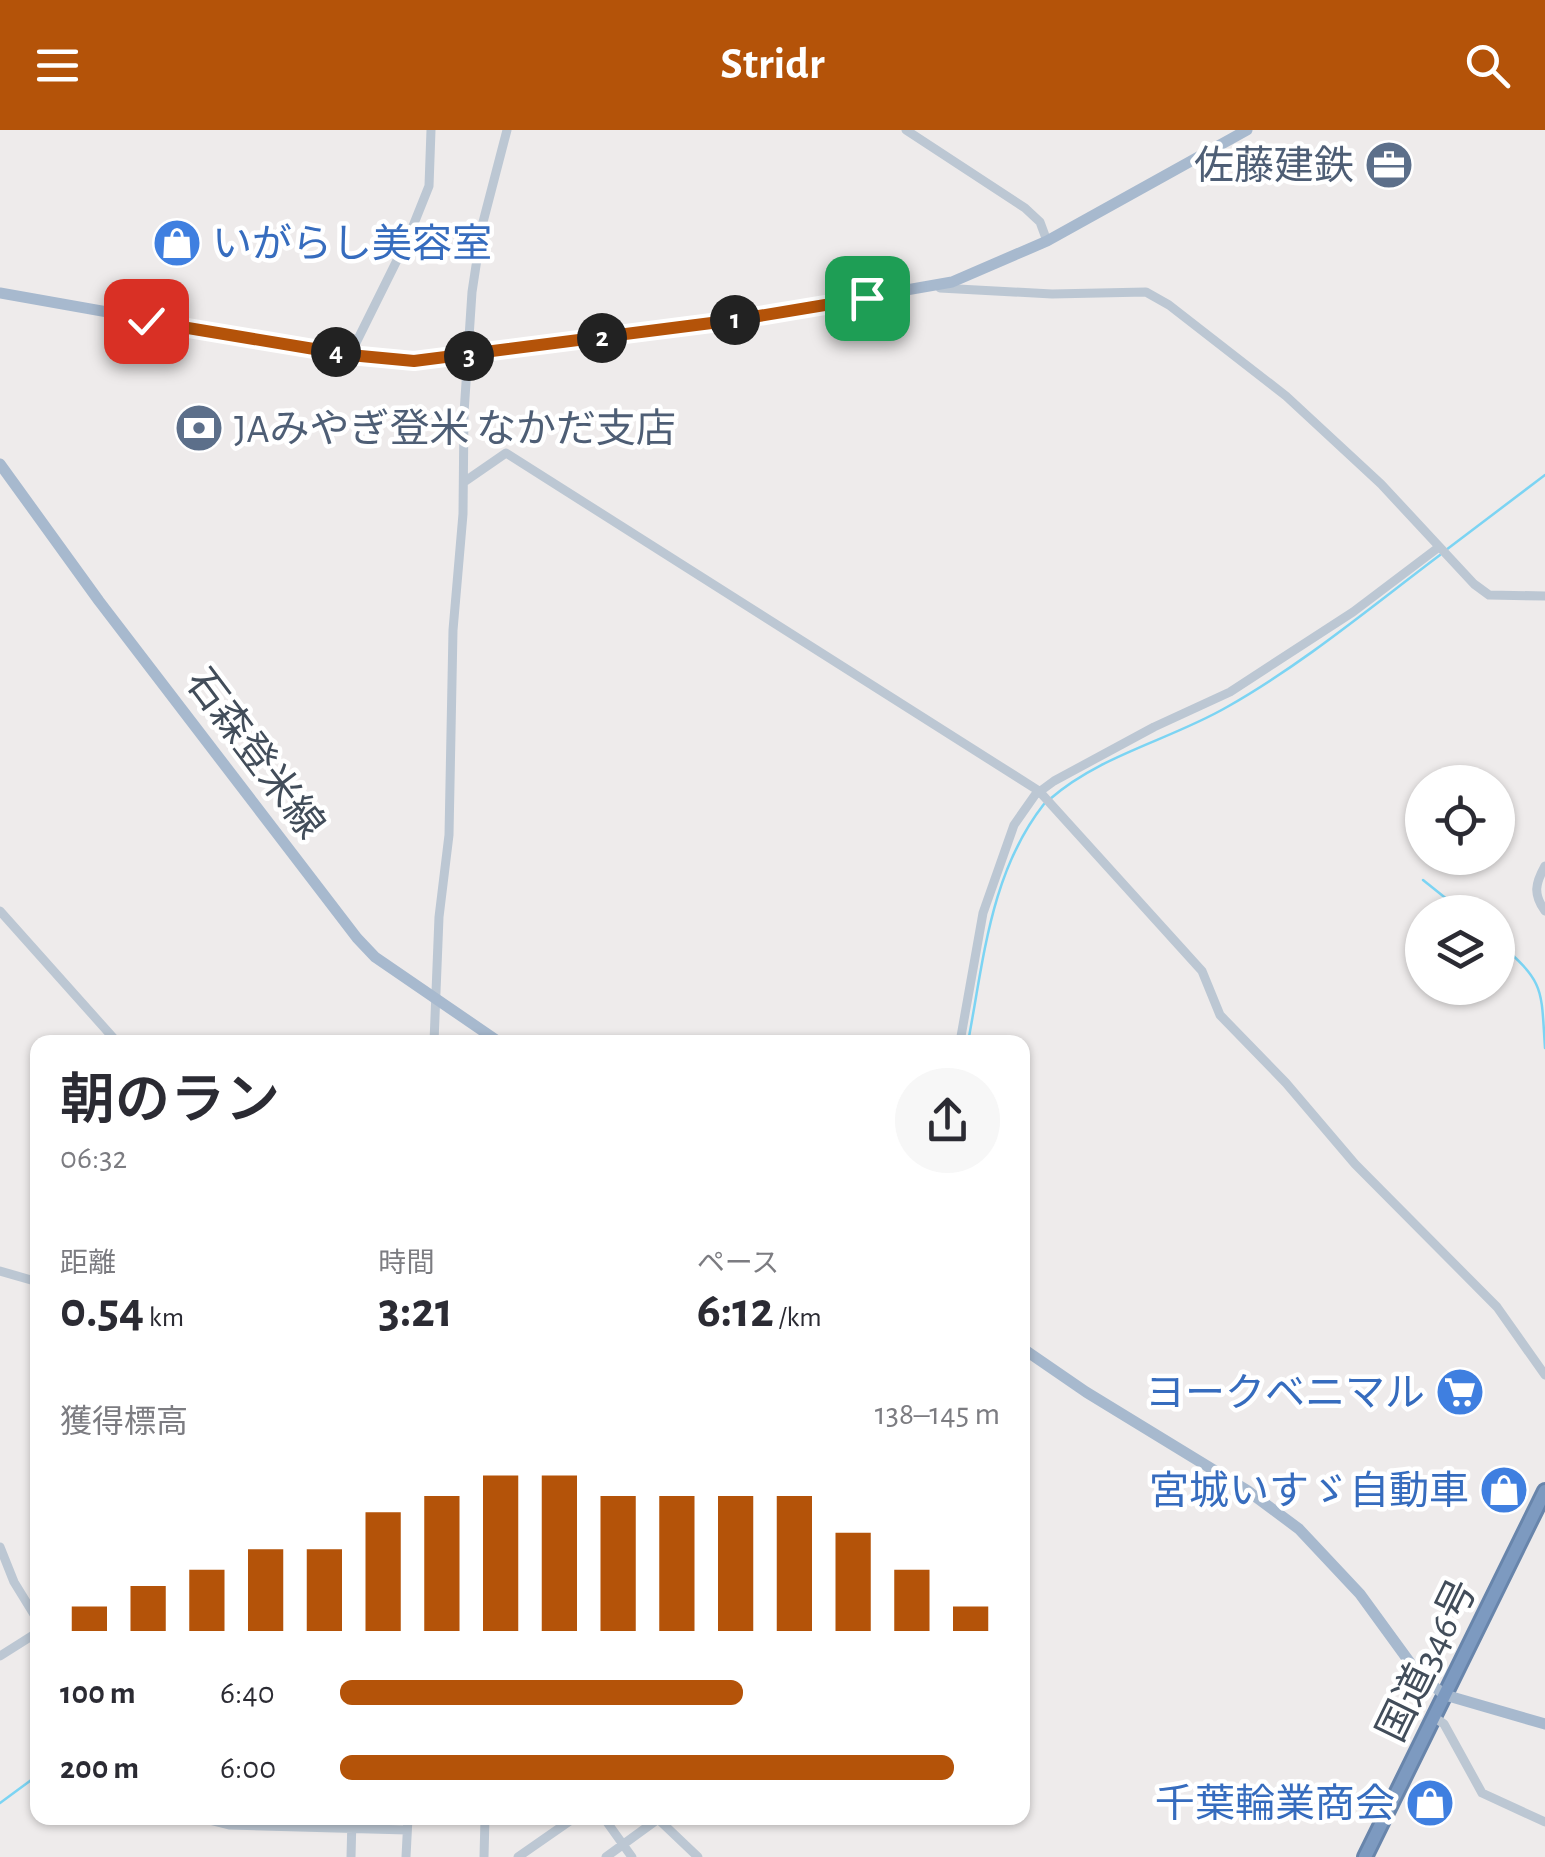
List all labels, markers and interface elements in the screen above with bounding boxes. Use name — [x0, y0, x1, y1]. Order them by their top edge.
icon: menu — [30, 38, 85, 93]
icon: search — [1460, 38, 1515, 93]
text: Stridr — [720, 42, 825, 87]
office icon: 佐藤建鉄 — [1363, 139, 1415, 191]
place label: 佐藤建鉄 — [1194, 145, 1354, 187]
shop icon: いがらし美容室 — [151, 217, 203, 269]
place label: いがらし美容室 — [212, 223, 492, 265]
pin — [825, 256, 910, 341]
icon: arrive — [840, 271, 895, 326]
pin — [104, 279, 189, 364]
icon: check — [119, 294, 174, 349]
pin: 1 — [710, 295, 760, 345]
text: 1 — [730, 306, 740, 334]
pin: 2 — [577, 313, 627, 363]
text: 2 — [595, 324, 609, 352]
pin: 4 — [311, 327, 361, 377]
pin: 3 — [444, 331, 494, 381]
text: 4 — [329, 338, 343, 366]
text: 3 — [463, 342, 475, 370]
bank icon: JAみやぎ登米 なかだ支店 — [173, 402, 225, 454]
place label: JAみやぎ登米 なかだ支店 — [234, 408, 676, 450]
street label: 石森登米線 — [178, 661, 332, 846]
map controls — [1405, 765, 1515, 1005]
button: locate — [1405, 765, 1515, 875]
button: layers — [1405, 895, 1515, 1005]
button: share — [895, 1068, 1000, 1173]
text: 朝のラン — [60, 1074, 280, 1129]
text: 06:32 — [60, 1142, 127, 1174]
text: 距離 — [60, 1250, 116, 1278]
text: 時間 — [378, 1250, 434, 1278]
text: ペース — [697, 1250, 779, 1278]
text: 0.54 — [60, 1286, 144, 1336]
text: 3:21 — [378, 1286, 453, 1336]
text: 6:12 — [697, 1286, 774, 1336]
text: km — [144, 1304, 184, 1332]
text: /km — [774, 1304, 822, 1332]
supermarket icon: ヨークベニマル — [1434, 1366, 1486, 1418]
place label: ヨークベニマル — [1145, 1373, 1425, 1414]
text: 138–145 m — [875, 1398, 1000, 1430]
text: 獲得標高 — [60, 1406, 188, 1438]
shop icon: 宮城いすゞ自動車 — [1478, 1464, 1530, 1516]
place label: 宮城いすゞ自動車 — [1149, 1470, 1469, 1512]
street label: 国道346号 — [1370, 1573, 1484, 1748]
text: 100 m — [60, 1677, 136, 1709]
text: 6:40 — [220, 1677, 275, 1709]
text: 200 m — [60, 1752, 139, 1784]
text: 6:00 — [220, 1752, 276, 1784]
shop icon: 千葉輪業商会 — [1404, 1777, 1456, 1829]
place label: 千葉輪業商会 — [1155, 1783, 1395, 1825]

